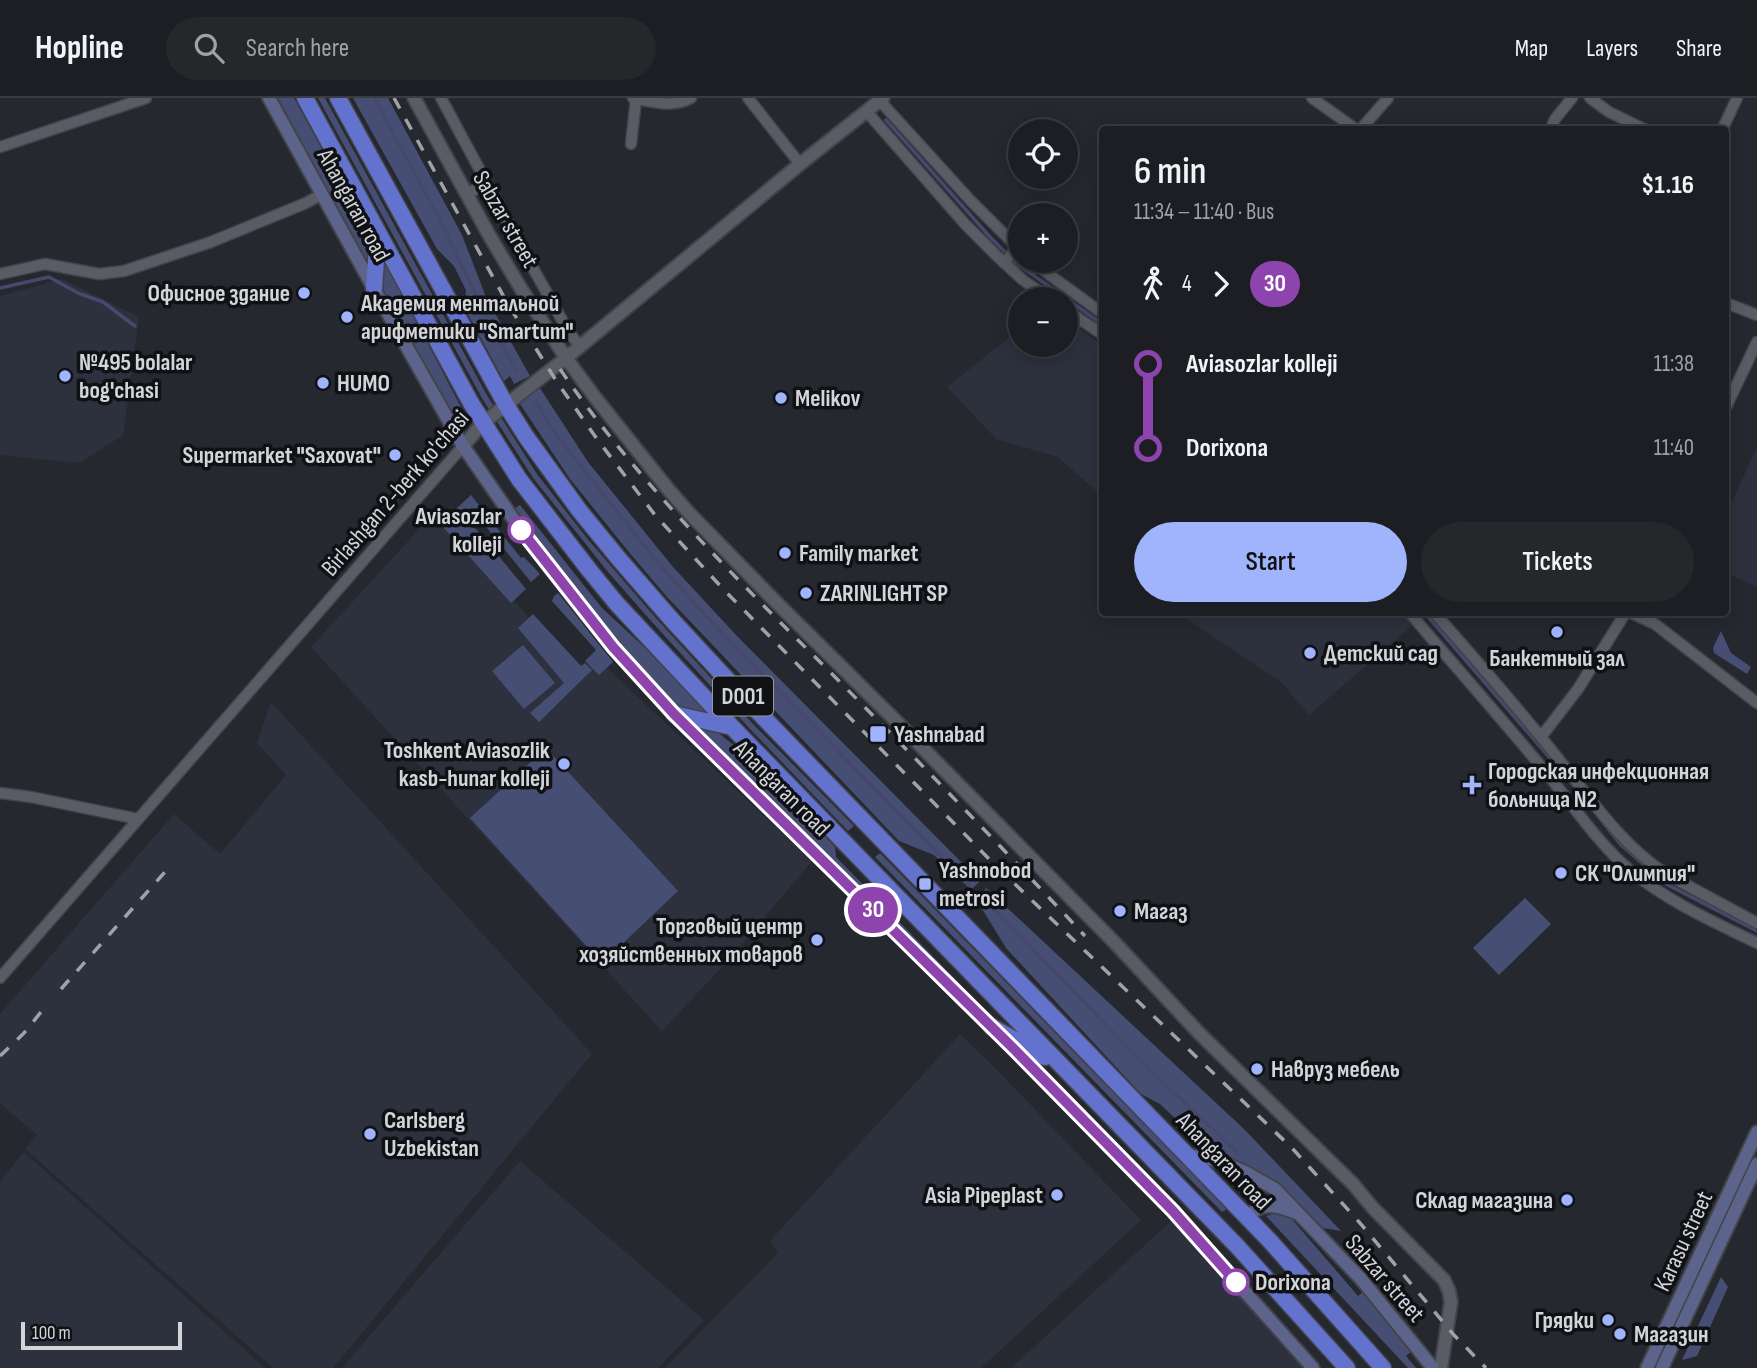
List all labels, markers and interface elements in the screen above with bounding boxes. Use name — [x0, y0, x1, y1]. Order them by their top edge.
search box — [166, 17, 656, 80]
text: Hopline — [35, 28, 124, 68]
icon: search — [190, 29, 228, 67]
text: Search here — [246, 33, 349, 64]
text: Map — [1515, 34, 1548, 63]
text: Layers — [1586, 34, 1638, 63]
text: Share — [1676, 34, 1722, 63]
map controls — [1008, 119, 1078, 357]
button: locate — [1008, 119, 1078, 189]
street label: Ahangaran road — [310, 143, 396, 267]
text: 6 min — [1134, 149, 1206, 194]
street label: Sabzar street — [466, 166, 545, 273]
text: $1.16 — [1641, 170, 1694, 201]
text: 11:34 – 11:40 · Bus — [1134, 198, 1274, 226]
button: + — [1008, 203, 1078, 273]
icon: walk — [1134, 265, 1172, 303]
icon: forward — [1202, 265, 1240, 303]
text: 30 — [1264, 269, 1286, 298]
text: 4 — [1182, 270, 1192, 298]
place label: Офисное здание — [147, 279, 290, 308]
marker: Офисное здание — [296, 285, 312, 301]
button: − — [1008, 287, 1078, 357]
place label: Академия ментальной арифметики "Smartum" — [360, 289, 574, 346]
marker: Академия ментальной арифметики "Smartum" — [339, 309, 355, 325]
place label: №495 bolalar bog'chasi — [79, 348, 193, 405]
text: Aviasozlar kolleji — [1186, 349, 1338, 380]
text: 11:38 — [1654, 350, 1694, 378]
marker: №495 bolalar bog'chasi — [57, 368, 73, 384]
place label: HUMO — [337, 369, 390, 398]
marker: HUMO — [315, 375, 331, 391]
place label: Melikov — [795, 384, 860, 413]
marker: Melikov — [773, 390, 789, 406]
street label: Birlashgan 2-berk ko'chasi — [316, 405, 475, 582]
text: Dorixona — [1186, 433, 1268, 464]
text: 11:40 — [1654, 434, 1694, 462]
place label: Supermarket "Saxovat" — [182, 441, 381, 470]
marker: Supermarket "Saxovat" — [387, 447, 403, 463]
place label: Aviasozlar kolleji — [415, 502, 503, 559]
marker: Aviasozlar kolleji — [508, 517, 534, 543]
button: Start — [1134, 522, 1407, 602]
button: Tickets — [1421, 522, 1694, 602]
place label: Family market — [799, 539, 918, 568]
marker: Family market — [777, 545, 793, 561]
place label: ZARINLIGHT SP — [820, 579, 948, 608]
marker: ZARINLIGHT SP — [798, 585, 814, 601]
marker: Банкетный зал — [1549, 624, 1565, 640]
place label: Детский сад — [1324, 639, 1438, 668]
place label: Банкетный зал — [1489, 644, 1625, 673]
marker: Детский сад — [1302, 645, 1318, 661]
road number: D001 — [713, 676, 773, 716]
place label: Yashnabad — [894, 720, 985, 749]
marker: Yashnabad — [868, 724, 888, 744]
street label: Ahangaran road — [727, 733, 836, 843]
place label: Toshkent Aviasozlik kasb-hunar kolleji — [384, 736, 550, 793]
marker: Toshkent Aviasozlik kasb-hunar kolleji — [556, 756, 572, 772]
place label: Городская инфекционная больница N2 — [1488, 757, 1709, 814]
marker: Городская инфекционная больница N2 — [1462, 775, 1482, 795]
place label: Yashnobod metrosi — [939, 856, 1031, 913]
place label: СК "Олимпия" — [1575, 859, 1695, 888]
marker: СК "Олимпия" — [1553, 865, 1569, 881]
marker: Yashnobod metrosi — [917, 876, 933, 892]
line badge: 30 — [842, 887, 904, 933]
text: 30 — [862, 895, 884, 924]
place label: Магаз — [1134, 897, 1188, 926]
marker: Магаз — [1112, 903, 1128, 919]
place label: Торговый центр хозяйственных товаров — [579, 912, 803, 969]
marker: Торговый центр хозяйственных товаров — [809, 932, 825, 948]
place label: Навруз мебель — [1271, 1055, 1400, 1084]
marker: Навруз мебель — [1249, 1061, 1265, 1077]
place label: Carlsberg Uzbekistan — [384, 1106, 479, 1163]
street label: Ahangaran road — [1169, 1106, 1277, 1216]
marker: Carlsberg Uzbekistan — [362, 1126, 378, 1142]
place label: Asia Pipeplast — [924, 1181, 1043, 1210]
place label: Склад магазина — [1415, 1186, 1553, 1215]
marker: Asia Pipeplast — [1049, 1187, 1065, 1203]
street label: Karasu street — [1648, 1187, 1719, 1296]
marker: Склад магазина — [1559, 1192, 1575, 1208]
street label: Sabzar street — [1339, 1229, 1431, 1328]
place label: Dorixona — [1255, 1268, 1331, 1297]
marker: Dorixona — [1223, 1269, 1249, 1295]
place label: Грядки — [1535, 1306, 1594, 1335]
marker: Грядки — [1600, 1312, 1616, 1328]
scale bar — [21, 1319, 182, 1351]
place label: Магазин — [1634, 1320, 1709, 1349]
text: 100 m — [32, 1322, 71, 1345]
marker: Магазин — [1612, 1326, 1628, 1342]

